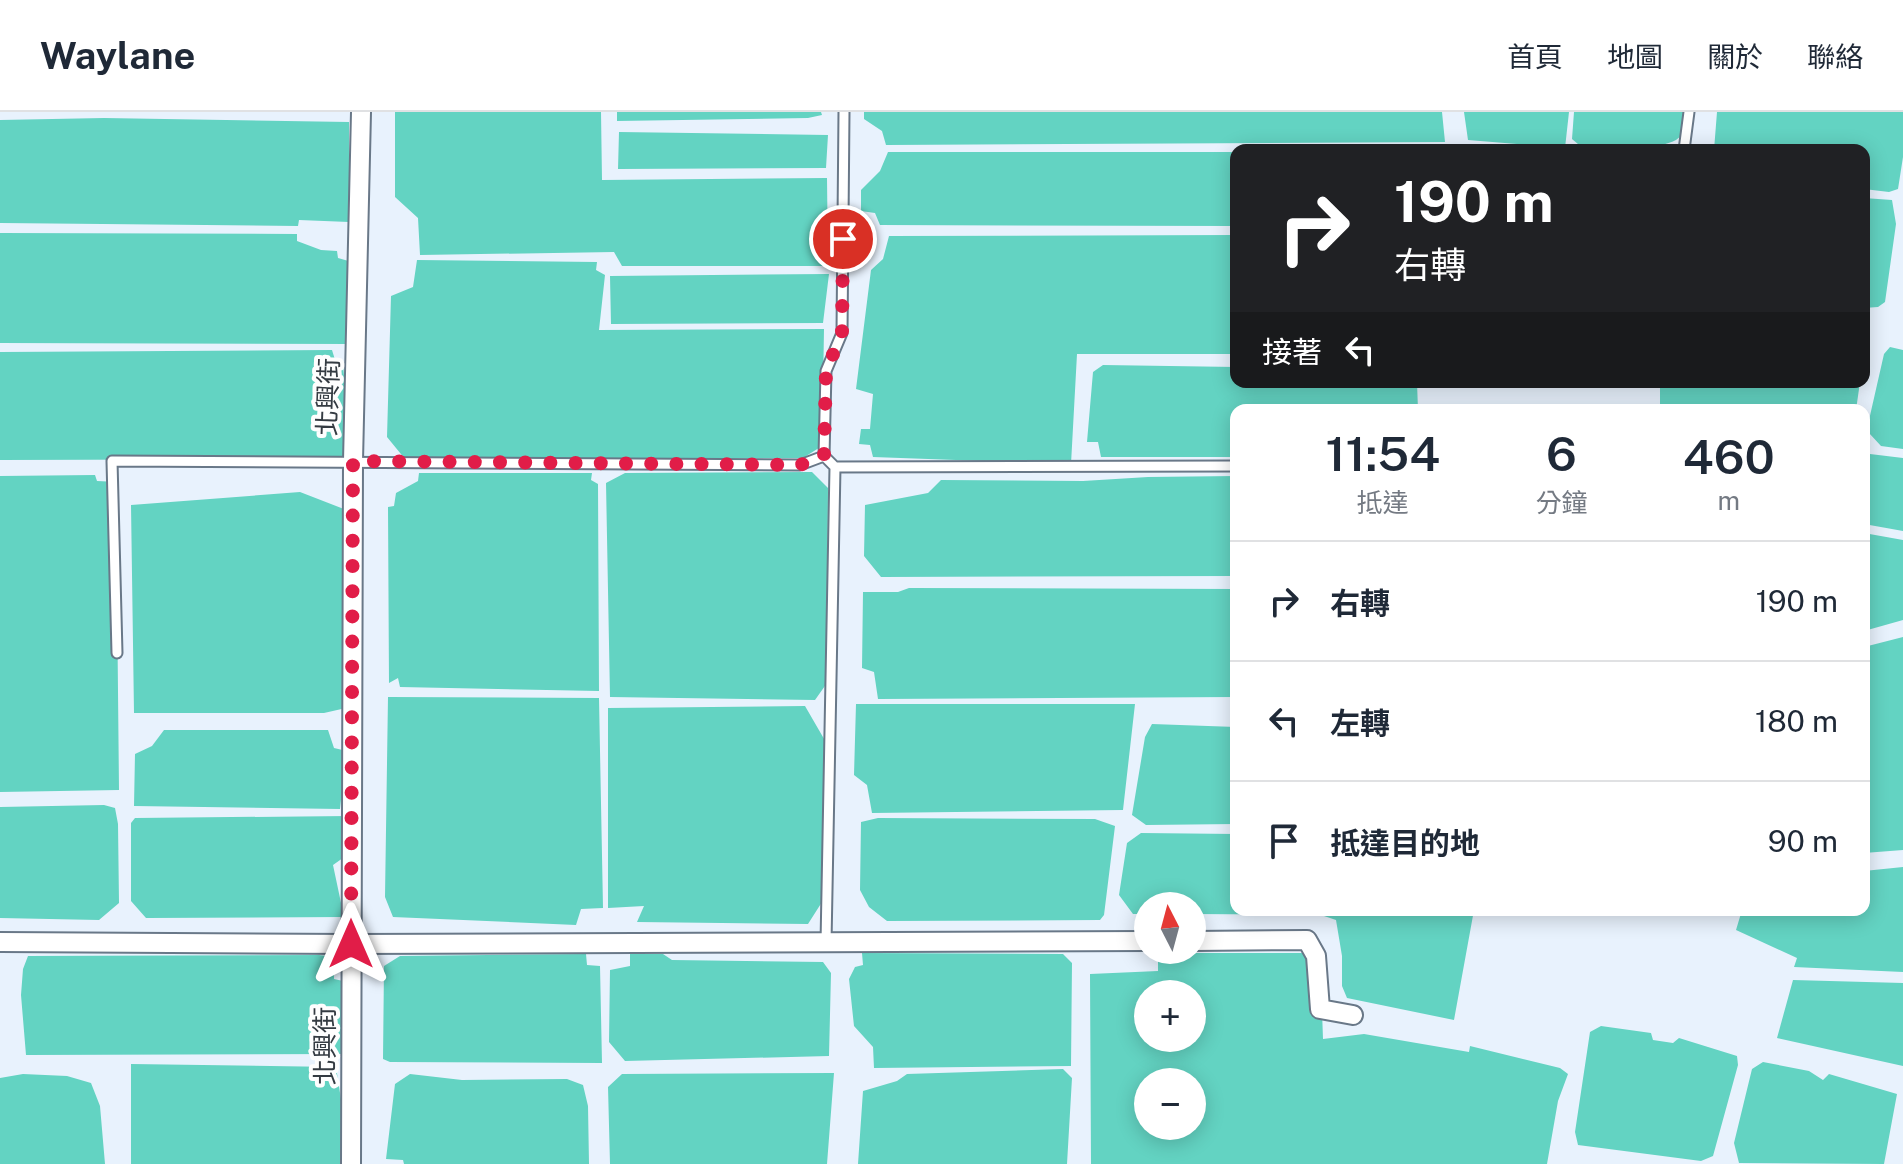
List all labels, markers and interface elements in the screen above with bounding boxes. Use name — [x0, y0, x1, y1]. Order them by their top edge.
text: Waylane — [40, 33, 195, 78]
text: 首頁 — [1507, 40, 1563, 73]
text: 地圖 — [1607, 40, 1663, 73]
text: 關於 — [1707, 40, 1763, 73]
text: 聯絡 — [1807, 40, 1863, 73]
text: 190 m — [1394, 169, 1554, 235]
icon: right — [1262, 176, 1366, 280]
pin — [809, 205, 877, 273]
icon: arrive — [821, 217, 865, 261]
text: 右轉 — [1394, 244, 1466, 286]
icon: left — [1338, 328, 1382, 372]
text: 接著 — [1262, 334, 1322, 370]
street label: 北興街 — [311, 357, 344, 437]
text: 11:54 — [1325, 425, 1440, 482]
text: 6 — [1546, 425, 1577, 482]
text: 460 — [1683, 428, 1775, 485]
text: m — [1717, 485, 1740, 516]
text: 抵達 — [1357, 487, 1409, 518]
text: 分鐘 — [1535, 487, 1587, 518]
icon: right — [1262, 579, 1306, 623]
text: 190 m — [1756, 583, 1838, 619]
text: 右轉 — [1330, 585, 1390, 621]
icon: left — [1262, 699, 1306, 743]
text: 180 m — [1755, 703, 1838, 739]
text: 左轉 — [1330, 705, 1390, 741]
icon: arrive — [1262, 819, 1306, 863]
text: 90 m — [1768, 823, 1838, 859]
text: 抵達目的地 — [1330, 825, 1480, 861]
north arrow — [1134, 892, 1206, 964]
map controls — [1134, 892, 1206, 1140]
position arrow — [309, 902, 393, 986]
button: + — [1134, 980, 1206, 1052]
street label: 北興街 — [309, 1007, 340, 1085]
button: − — [1134, 1068, 1206, 1140]

